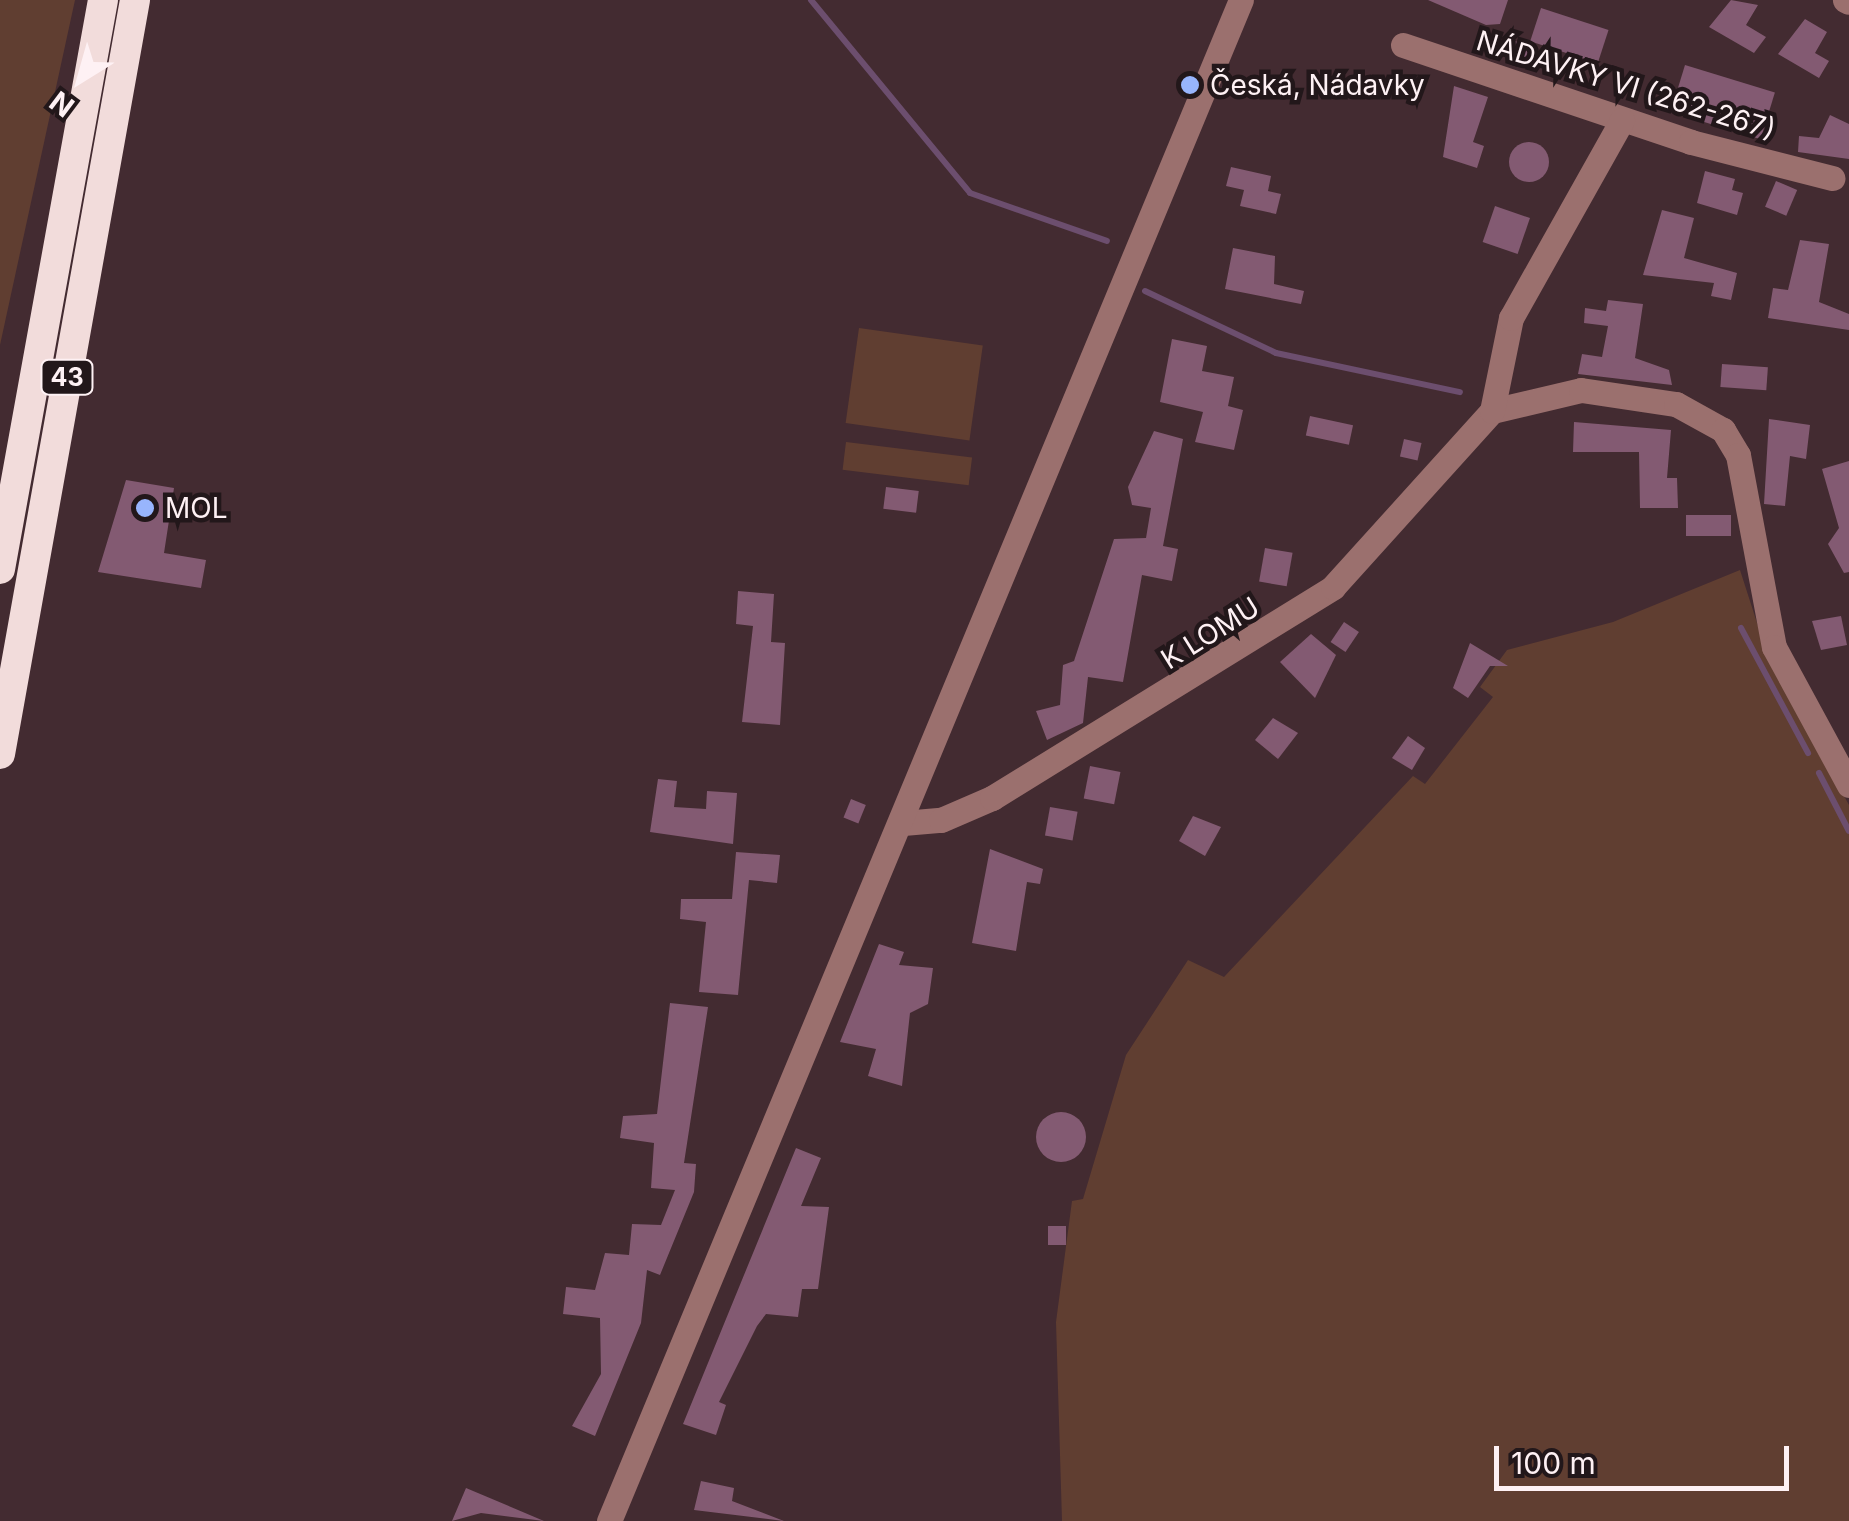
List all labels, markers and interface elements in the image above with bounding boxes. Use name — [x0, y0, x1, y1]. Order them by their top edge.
street label: NÁDAVKY VI (262-267) — [1472, 23, 1780, 147]
north arrow — [30, 30, 130, 130]
place label: Česká, Nádavky — [1210, 68, 1425, 102]
marker: Česká, Nádavky — [1179, 74, 1201, 96]
text: N — [43, 84, 81, 124]
road number: 43 — [40, 357, 94, 397]
place label: MOL — [165, 491, 228, 525]
marker: MOL — [134, 497, 156, 519]
street label: K LOMU — [1155, 590, 1265, 676]
scale bar — [1499, 1426, 1794, 1488]
text: 100 m — [1511, 1445, 1596, 1481]

